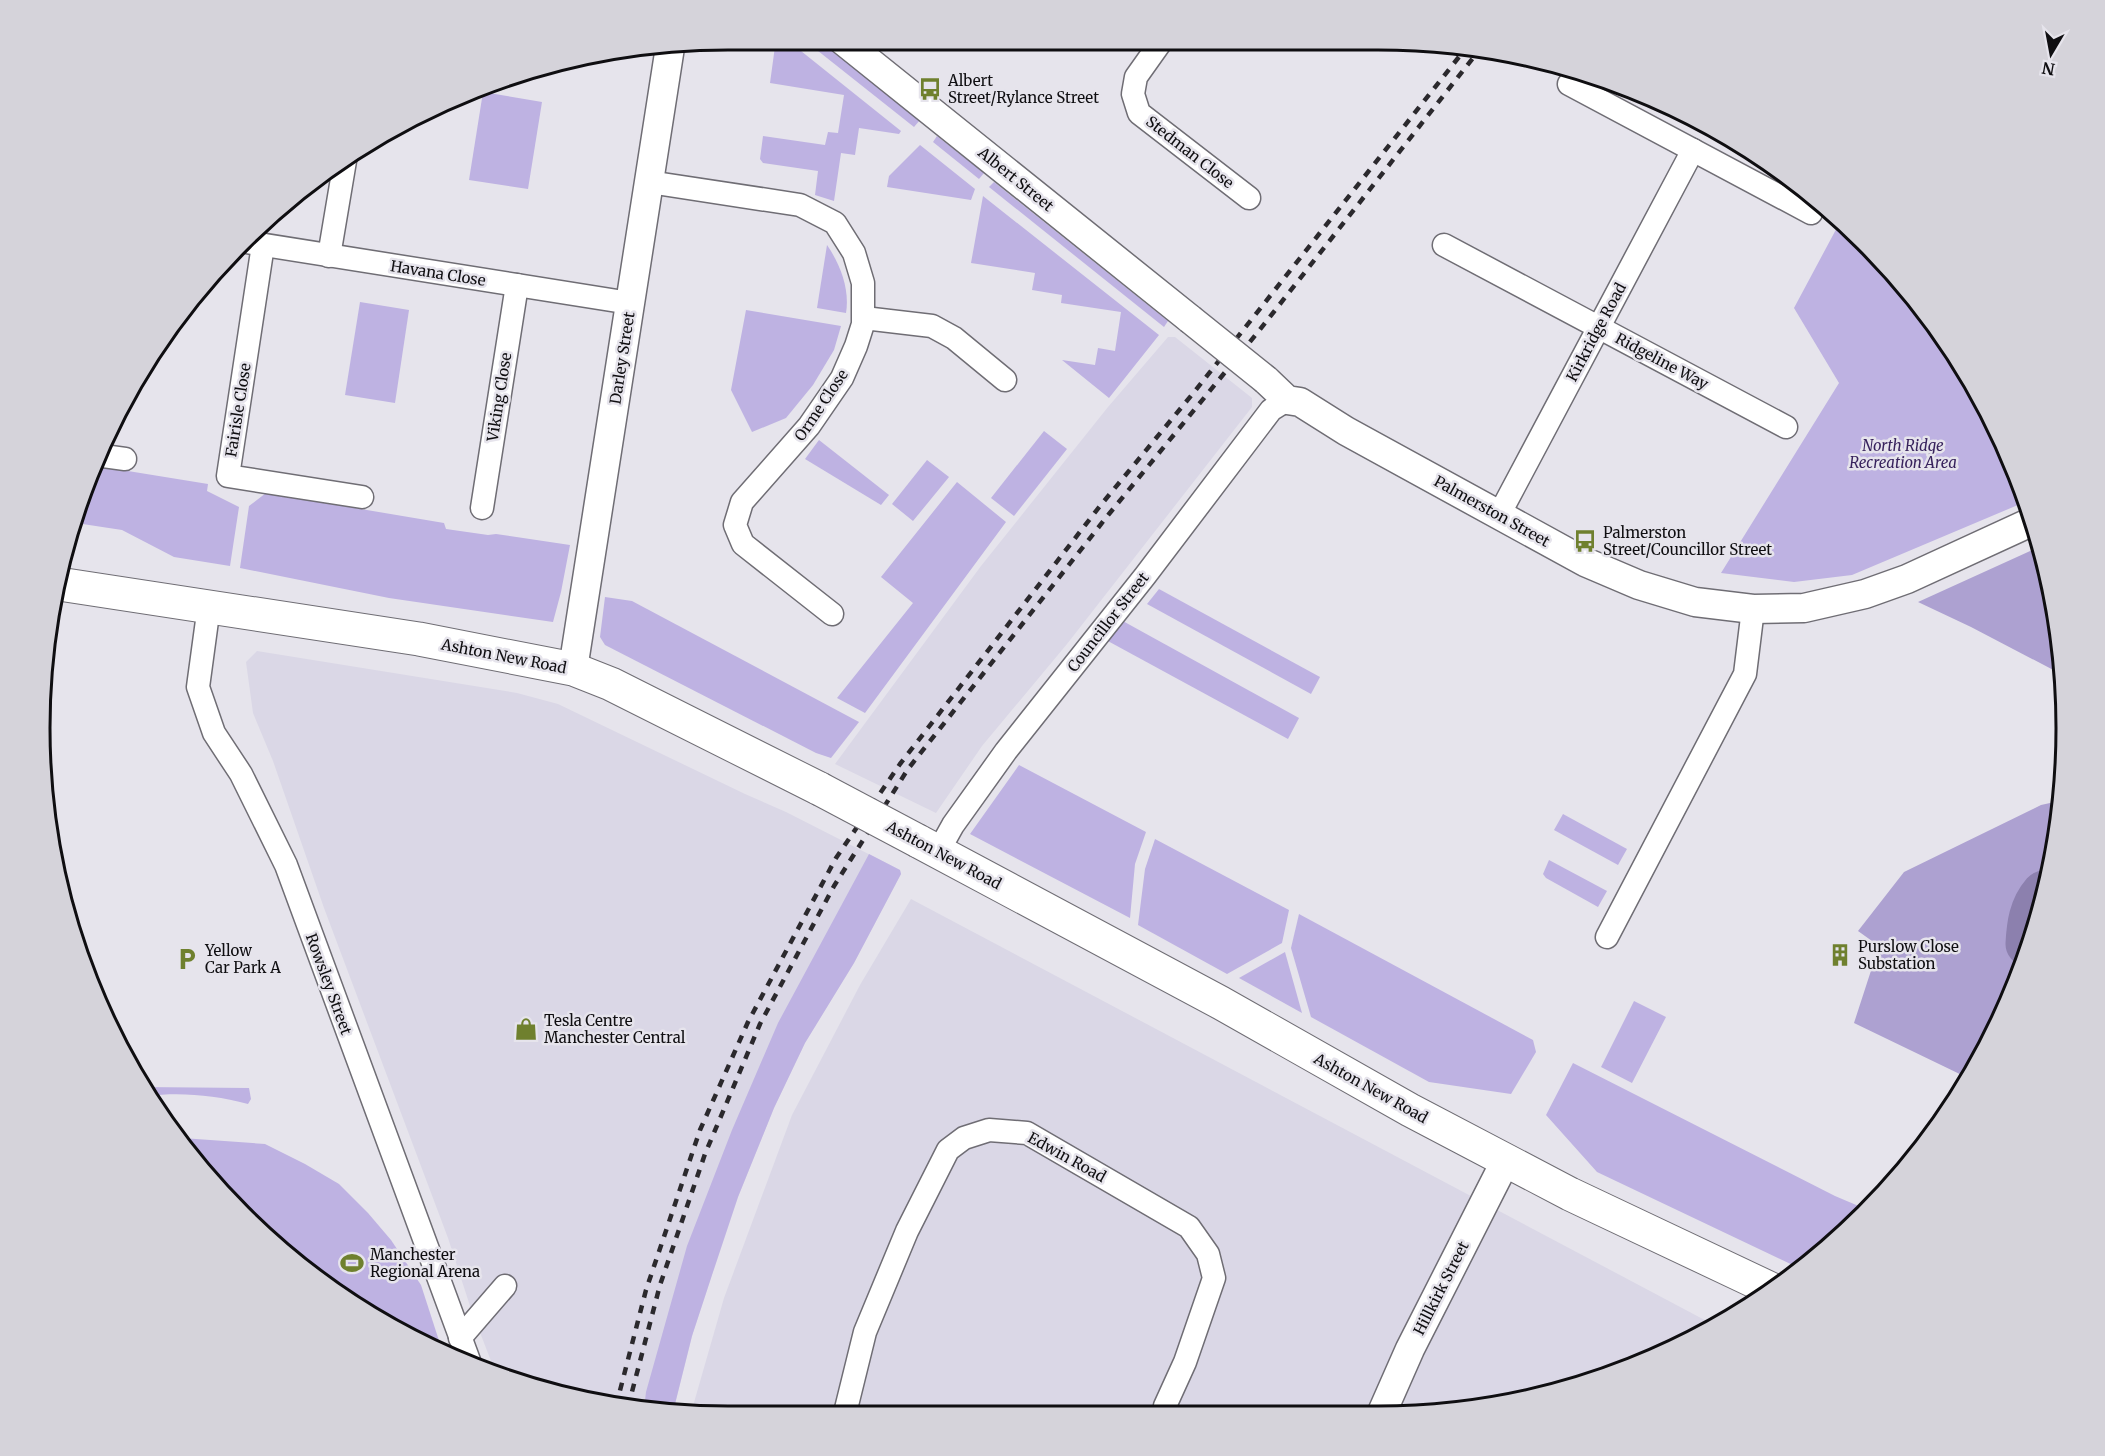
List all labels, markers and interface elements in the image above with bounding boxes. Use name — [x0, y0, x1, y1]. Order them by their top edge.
north arrow — [2021, 24, 2081, 84]
text: N — [2040, 58, 2056, 80]
place label: Albert Street/Rylance Street — [947, 71, 1099, 107]
bus stop icon: Albert Street/Rylance Street — [917, 76, 943, 102]
street label: Stedman Close — [1142, 112, 1238, 192]
street label: Albert Street — [974, 142, 1058, 215]
street label: Havana Close — [389, 256, 487, 290]
street label: Kirkridge Road — [1562, 279, 1630, 385]
street label: Darley Street — [605, 310, 639, 406]
street label: Ridgeline Way — [1612, 329, 1712, 394]
street label: Viking Close — [482, 351, 515, 444]
street label: Fairisle Close — [221, 362, 255, 458]
street label: Orme Close — [790, 365, 852, 444]
park label: North Ridge Recreation Area — [1849, 436, 1957, 472]
street label: Palmerston Street — [1431, 471, 1553, 551]
place label: Palmerston Street/Councillor Street — [1603, 523, 1772, 559]
bus stop icon: Palmerston Street/Councillor Street — [1572, 528, 1598, 554]
street label: Councillor Street — [1063, 568, 1153, 676]
street label: Ashton New Road — [439, 634, 568, 677]
street label: Ashton New Road — [882, 816, 1005, 893]
street label: Rowsley Street — [302, 931, 356, 1037]
place label: Purslow Close Substation — [1858, 937, 1959, 973]
place label: Yellow Car Park A — [204, 941, 281, 977]
building icon: Purslow Close Substation — [1827, 942, 1853, 968]
parking icon: Yellow Car Park A — [174, 946, 200, 972]
place label: Tesla Centre Manchester Central — [544, 1011, 686, 1047]
shop icon: Tesla Centre Manchester Central — [513, 1016, 539, 1042]
street label: Ashton New Road — [1310, 1048, 1431, 1127]
street label: Edwin Road — [1025, 1128, 1109, 1186]
street label: Hillkirk Street — [1409, 1238, 1473, 1338]
place label: Manchester Regional Arena — [370, 1245, 480, 1281]
sports icon: Manchester Regional Arena — [339, 1250, 365, 1276]

